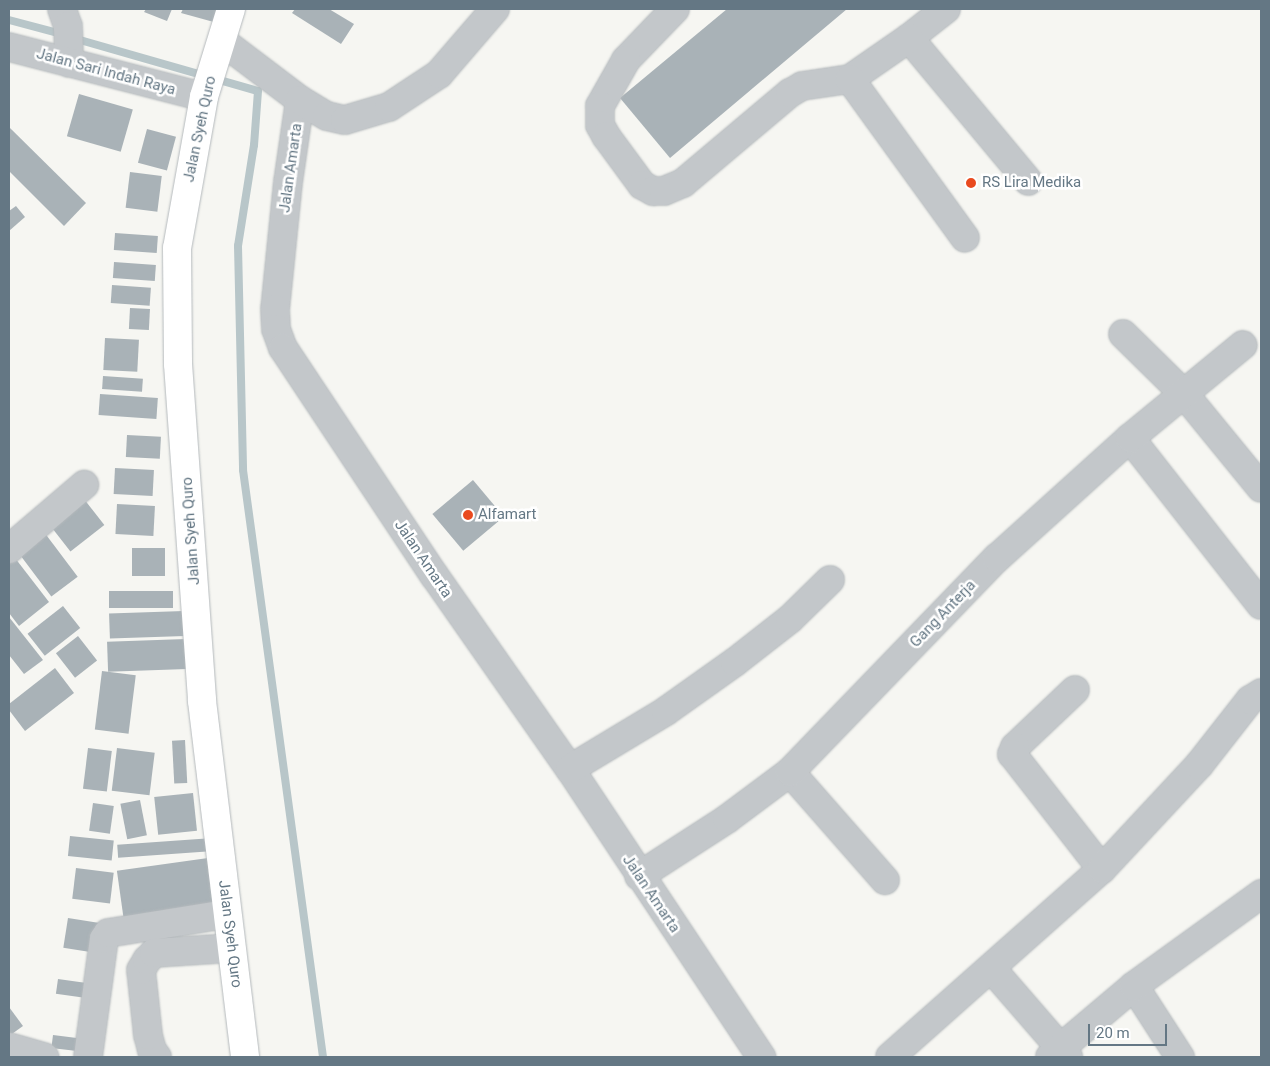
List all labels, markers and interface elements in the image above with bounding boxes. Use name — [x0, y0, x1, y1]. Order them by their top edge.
street label: Jalan Sari Indah Raya — [35, 45, 177, 99]
street label: Jalan Syeh Quro — [180, 74, 220, 184]
street label: Jalan Amarta — [276, 122, 306, 214]
place label: RS Lira Medika — [982, 174, 1081, 192]
marker: RS Lira Medika — [964, 176, 978, 190]
street label: Jalan Syeh Quro — [178, 476, 204, 586]
place label: Alfamart — [478, 506, 536, 524]
marker: Alfamart — [462, 509, 474, 521]
street label: Jalan Amarta — [390, 517, 456, 601]
street label: Gang Anterja — [906, 577, 980, 651]
street label: Jalan Amarta — [618, 852, 684, 936]
street label: Jalan Syeh Quro — [214, 879, 246, 989]
scale bar — [1090, 1014, 1169, 1046]
text: 20 m — [1096, 1024, 1130, 1042]

